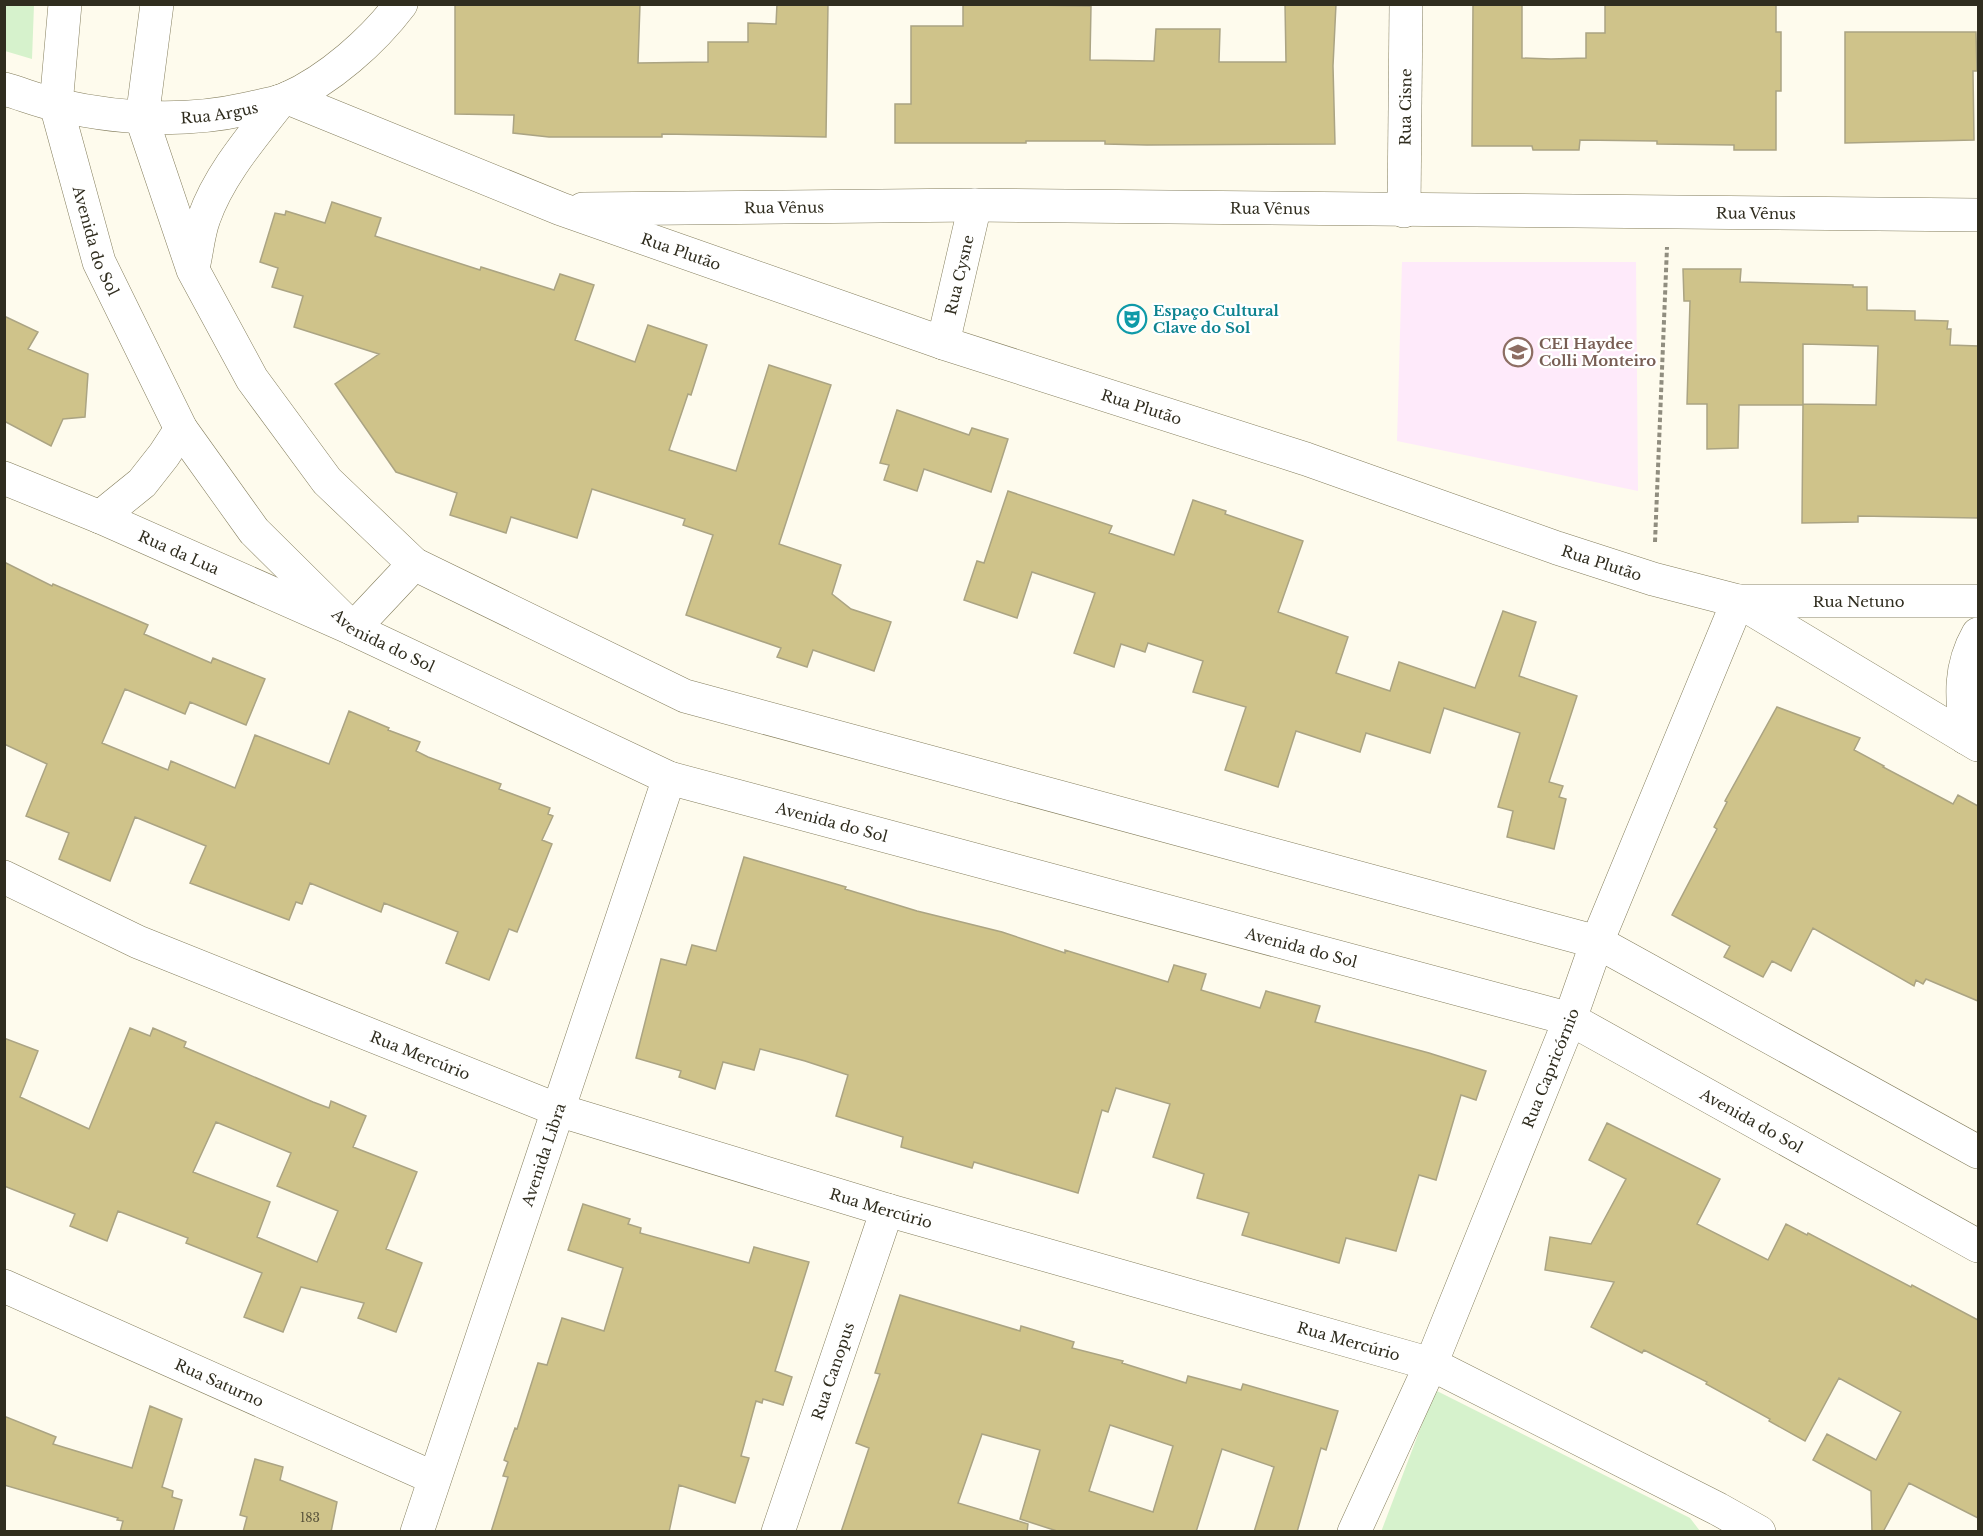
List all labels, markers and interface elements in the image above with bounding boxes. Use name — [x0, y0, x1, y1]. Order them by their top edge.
street label: Rua Cisne — [1395, 68, 1415, 146]
street label: Rua Argus — [180, 97, 260, 127]
street label: Avenida do Sol — [69, 183, 124, 299]
street label: Rua Vênus — [744, 197, 824, 217]
street label: Rua Vênus — [1230, 198, 1310, 218]
street label: Rua Vênus — [1716, 203, 1796, 223]
street label: Rua Plutão — [639, 228, 724, 274]
street label: Rua Cysne — [940, 233, 977, 317]
place label: Espaço Cultural Clave do Sol — [1153, 301, 1280, 337]
theatre icon: Espaço Cultural Clave do Sol — [1116, 303, 1148, 335]
place label: CEI Haydee Colli Monteiro — [1539, 334, 1656, 370]
school or university icon: CEI Haydee Colli Monteiro — [1502, 336, 1534, 368]
street label: Rua Plutão — [1099, 385, 1184, 428]
street label: Rua da Lua — [136, 526, 223, 578]
street label: Rua Plutão — [1559, 541, 1645, 584]
street label: Rua Netuno — [1813, 592, 1905, 611]
street label: Avenida do Sol — [328, 604, 438, 676]
street label: Avenida do Sol — [773, 797, 890, 846]
street label: Avenida do Sol — [1243, 923, 1360, 971]
street label: Rua Capricórnio — [1518, 1005, 1583, 1131]
street label: Rua Mercúrio — [368, 1026, 473, 1084]
street label: Avenida do Sol — [1696, 1083, 1807, 1156]
street label: Avenida Libra — [517, 1100, 569, 1209]
street label: Rua Mercúrio — [828, 1184, 935, 1232]
street label: Rua Mercúrio — [1295, 1317, 1403, 1364]
street label: Rua Canopus — [807, 1319, 858, 1422]
street label: Rua Saturno — [172, 1354, 267, 1410]
house number: 183 — [300, 1510, 320, 1525]

